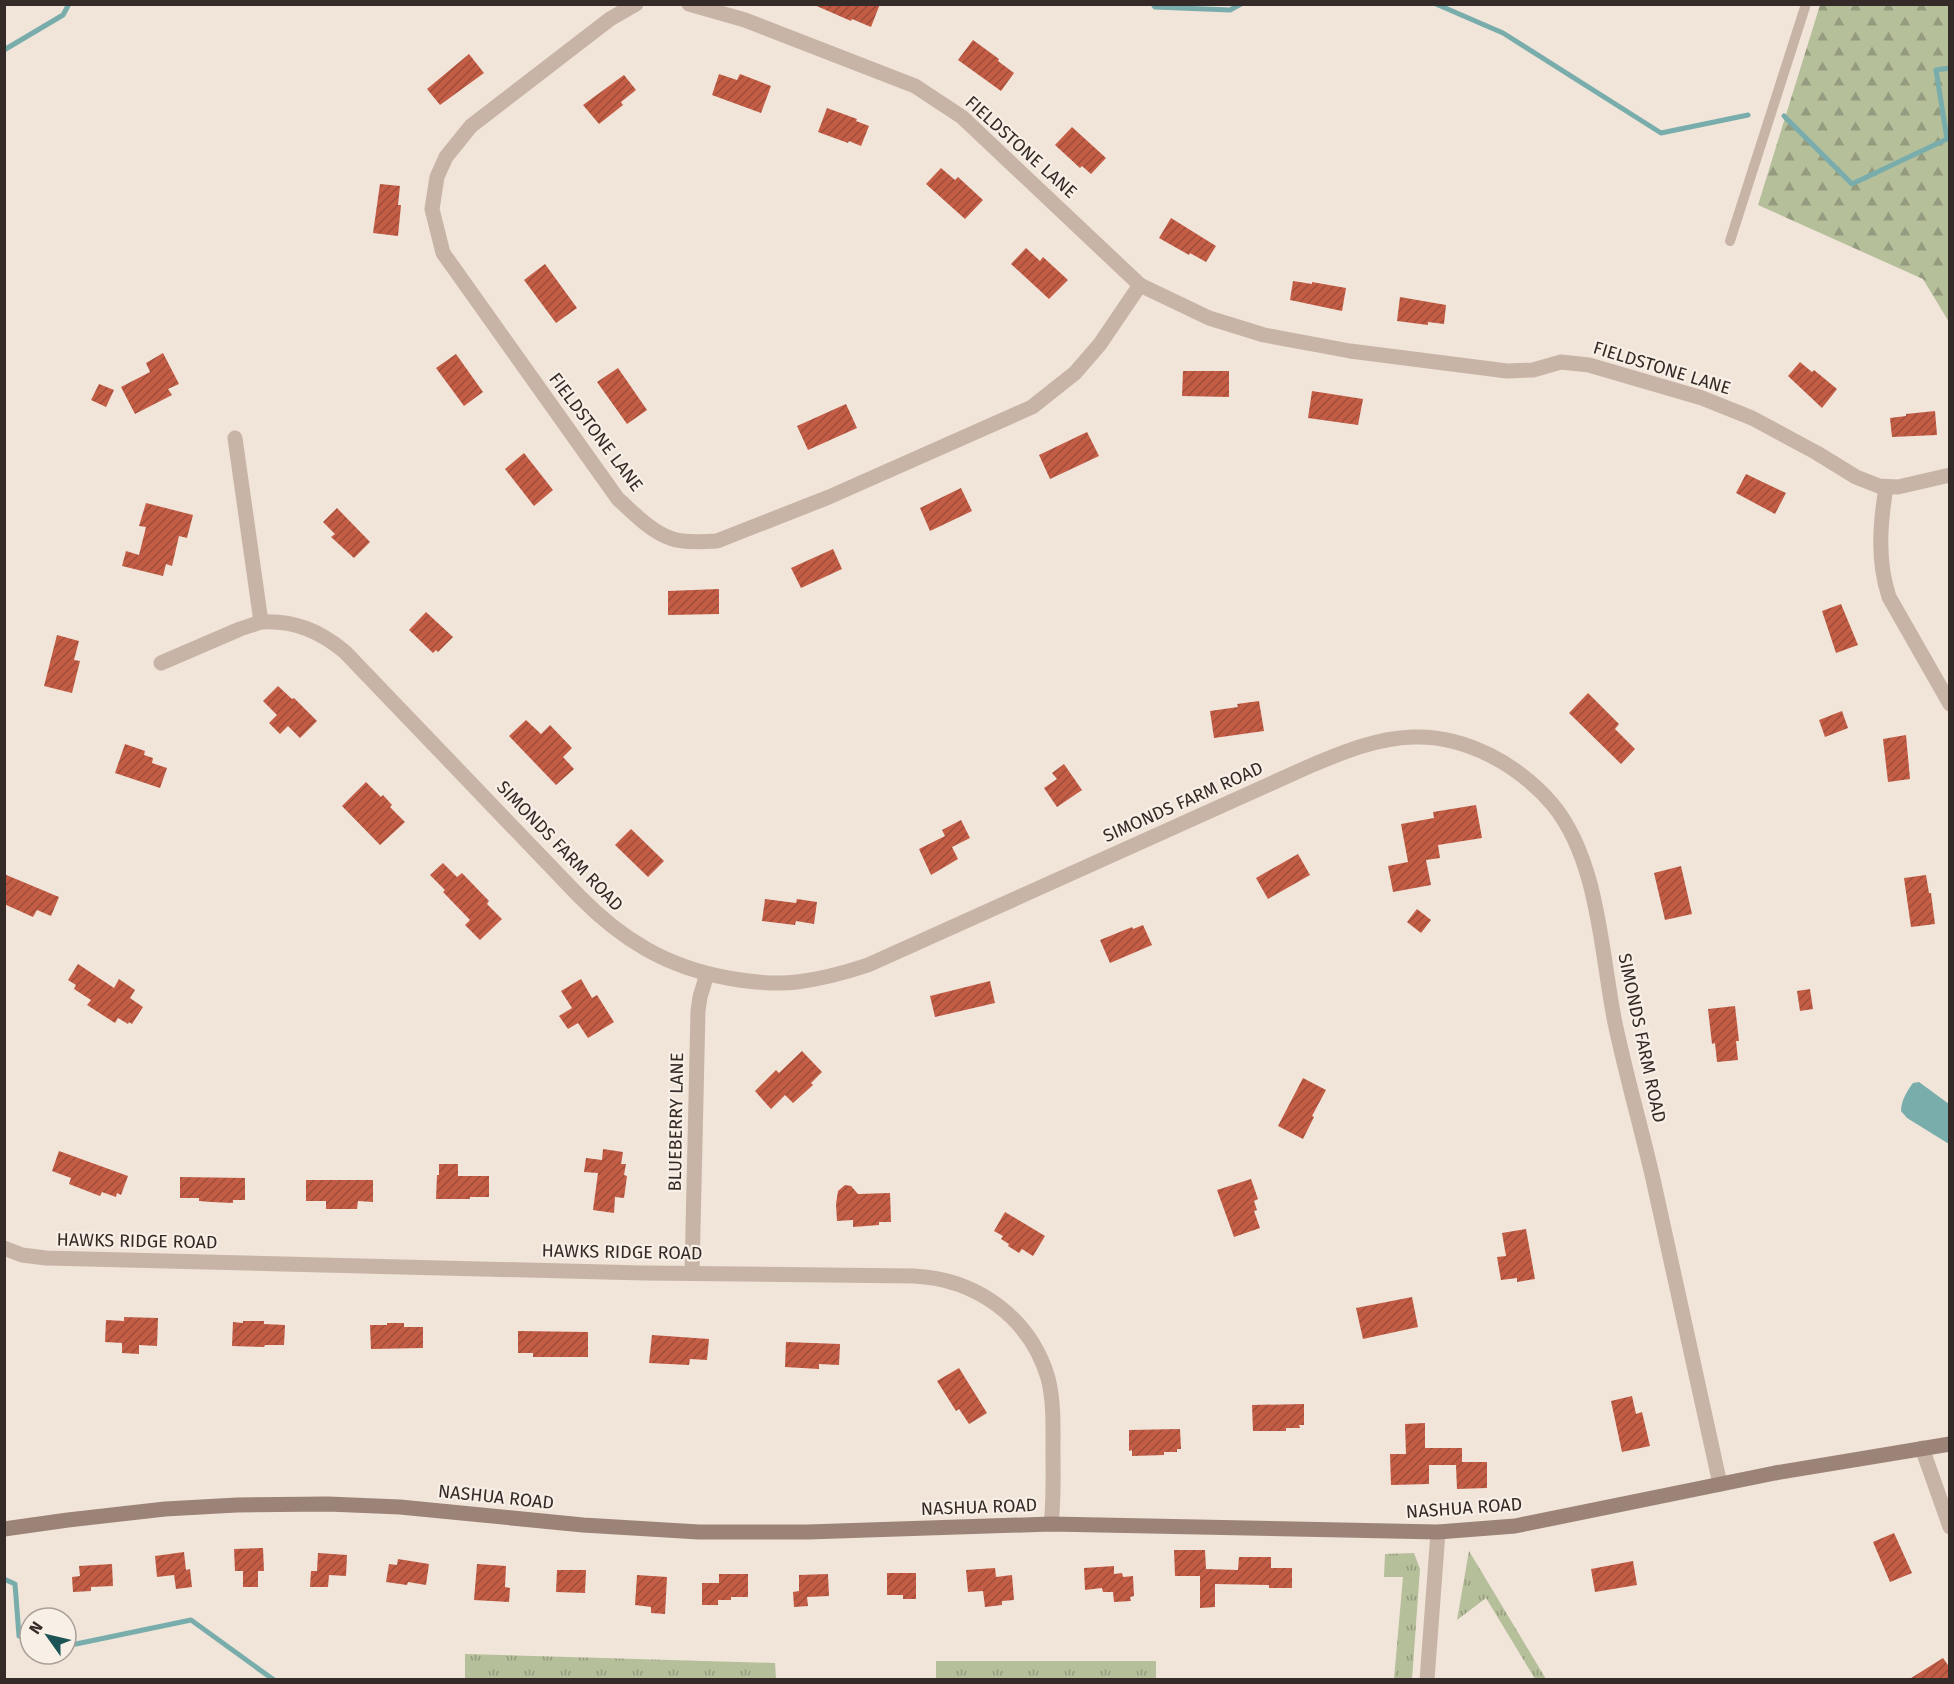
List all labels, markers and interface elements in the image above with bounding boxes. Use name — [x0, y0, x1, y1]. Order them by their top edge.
street label: FIELDSTONE LANE — [961, 91, 1081, 203]
street label: FIELDSTONE LANE — [1591, 337, 1733, 399]
street label: FIELDSTONE LANE — [544, 368, 648, 496]
street label: SIMONDS FARM ROAD — [1100, 757, 1266, 847]
street label: SIMONDS FARM ROAD — [492, 776, 628, 916]
street label: SIMONDS FARM ROAD — [1613, 951, 1671, 1125]
street label: BLUEBERRY LANE — [664, 1052, 688, 1192]
street label: HAWKS RIDGE ROAD — [56, 1229, 218, 1253]
street label: HAWKS RIDGE ROAD — [541, 1240, 703, 1264]
street label: NASHUA ROAD — [437, 1480, 555, 1514]
street label: NASHUA ROAD — [1405, 1493, 1523, 1523]
street label: NASHUA ROAD — [920, 1494, 1038, 1520]
north arrow — [18, 1606, 78, 1666]
text: N — [25, 1618, 47, 1638]

